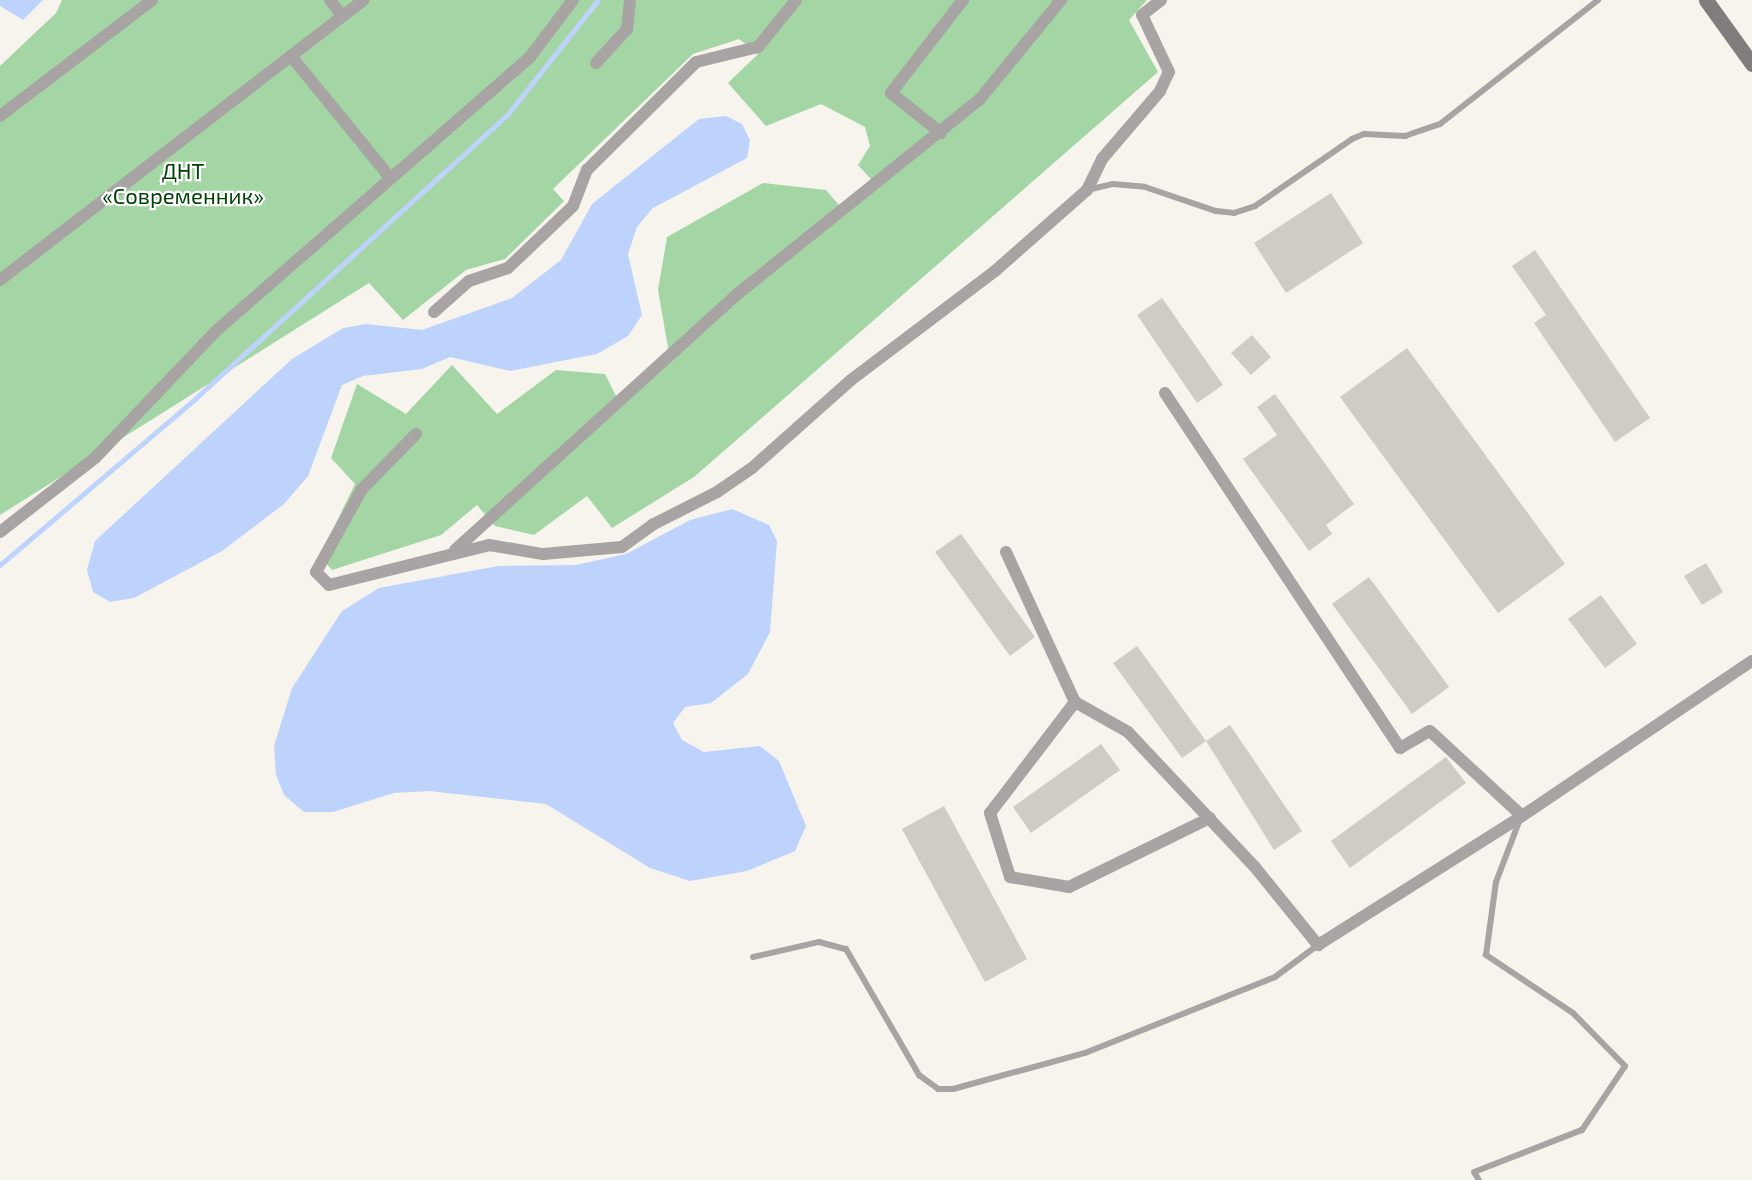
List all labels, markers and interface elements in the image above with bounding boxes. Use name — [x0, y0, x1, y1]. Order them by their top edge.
park label: ДНТ «Современник» — [102, 157, 264, 208]

